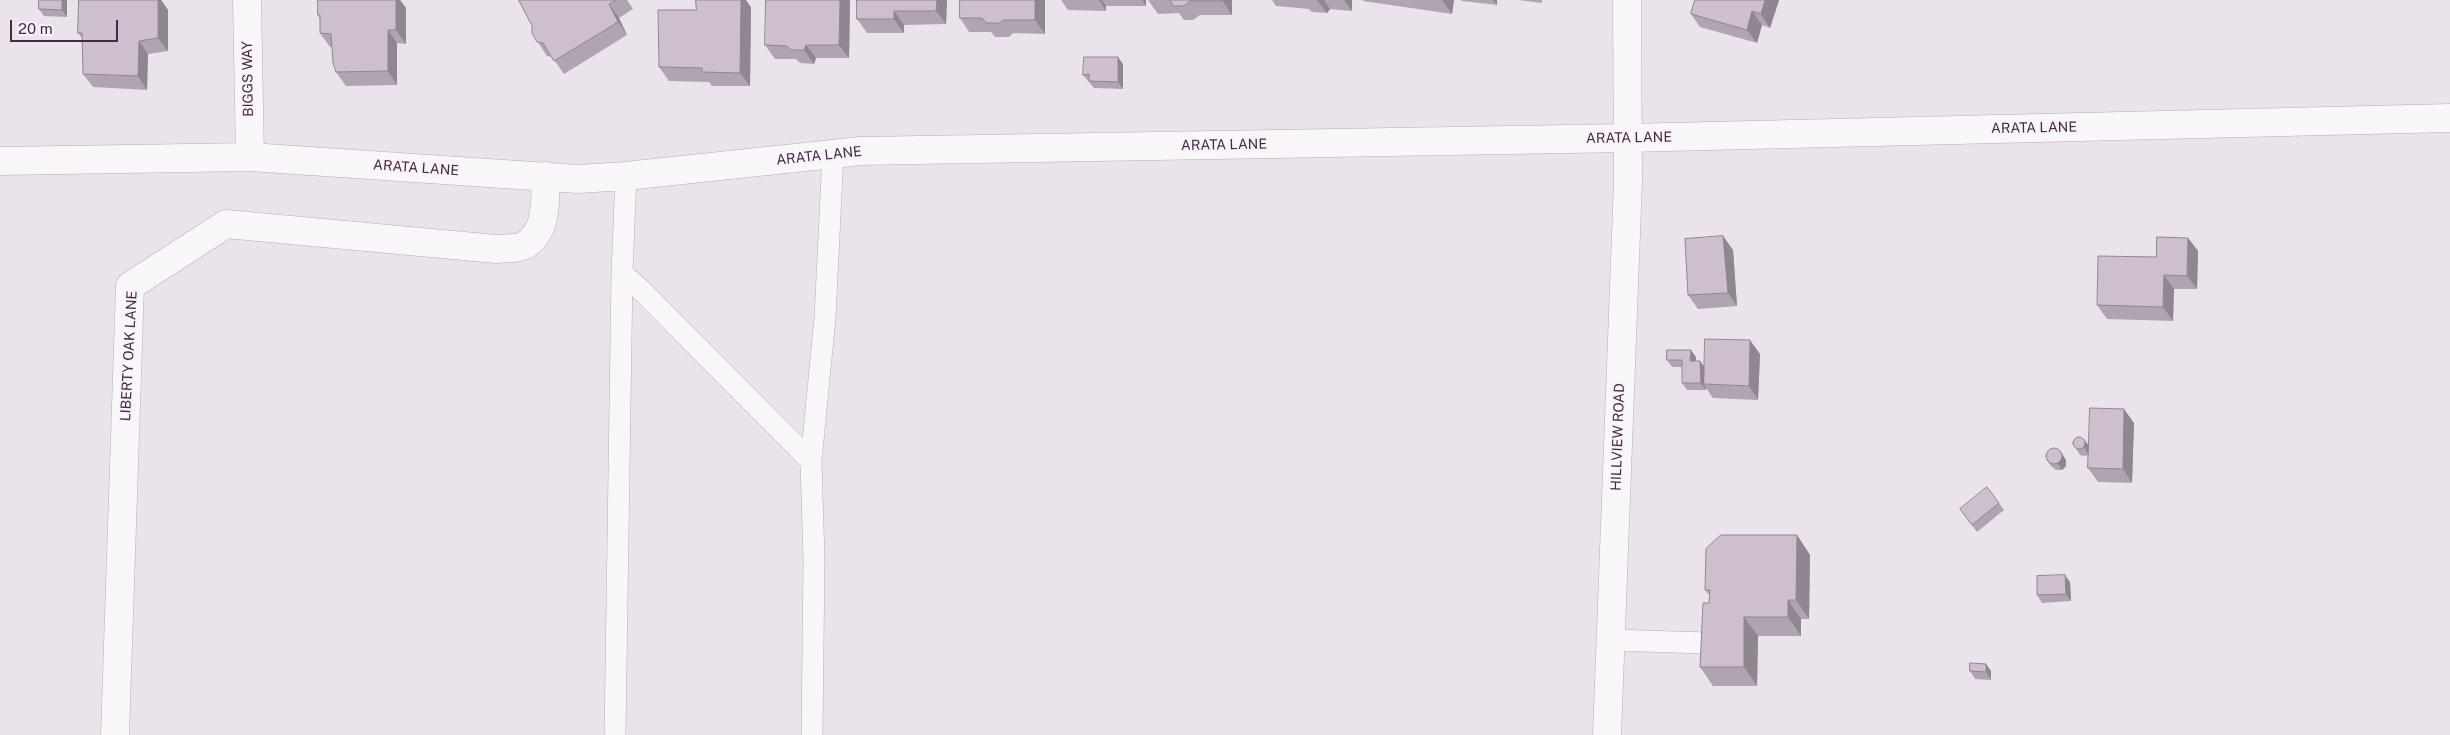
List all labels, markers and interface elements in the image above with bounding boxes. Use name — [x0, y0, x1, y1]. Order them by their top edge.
scale bar — [12, 10, 120, 42]
text: 20 m — [18, 20, 53, 37]
street label: BIGGS WAY — [239, 41, 257, 117]
street label: ARATA LANE — [1991, 119, 2077, 137]
street label: ARATA LANE — [1586, 129, 1672, 147]
street label: ARATA LANE — [1181, 136, 1267, 154]
street label: ARATA LANE — [775, 143, 863, 169]
street label: ARATA LANE — [372, 157, 460, 179]
street label: LIBERTY OAK LANE — [117, 290, 141, 422]
street label: HILLVIEW ROAD — [1608, 383, 1628, 491]

